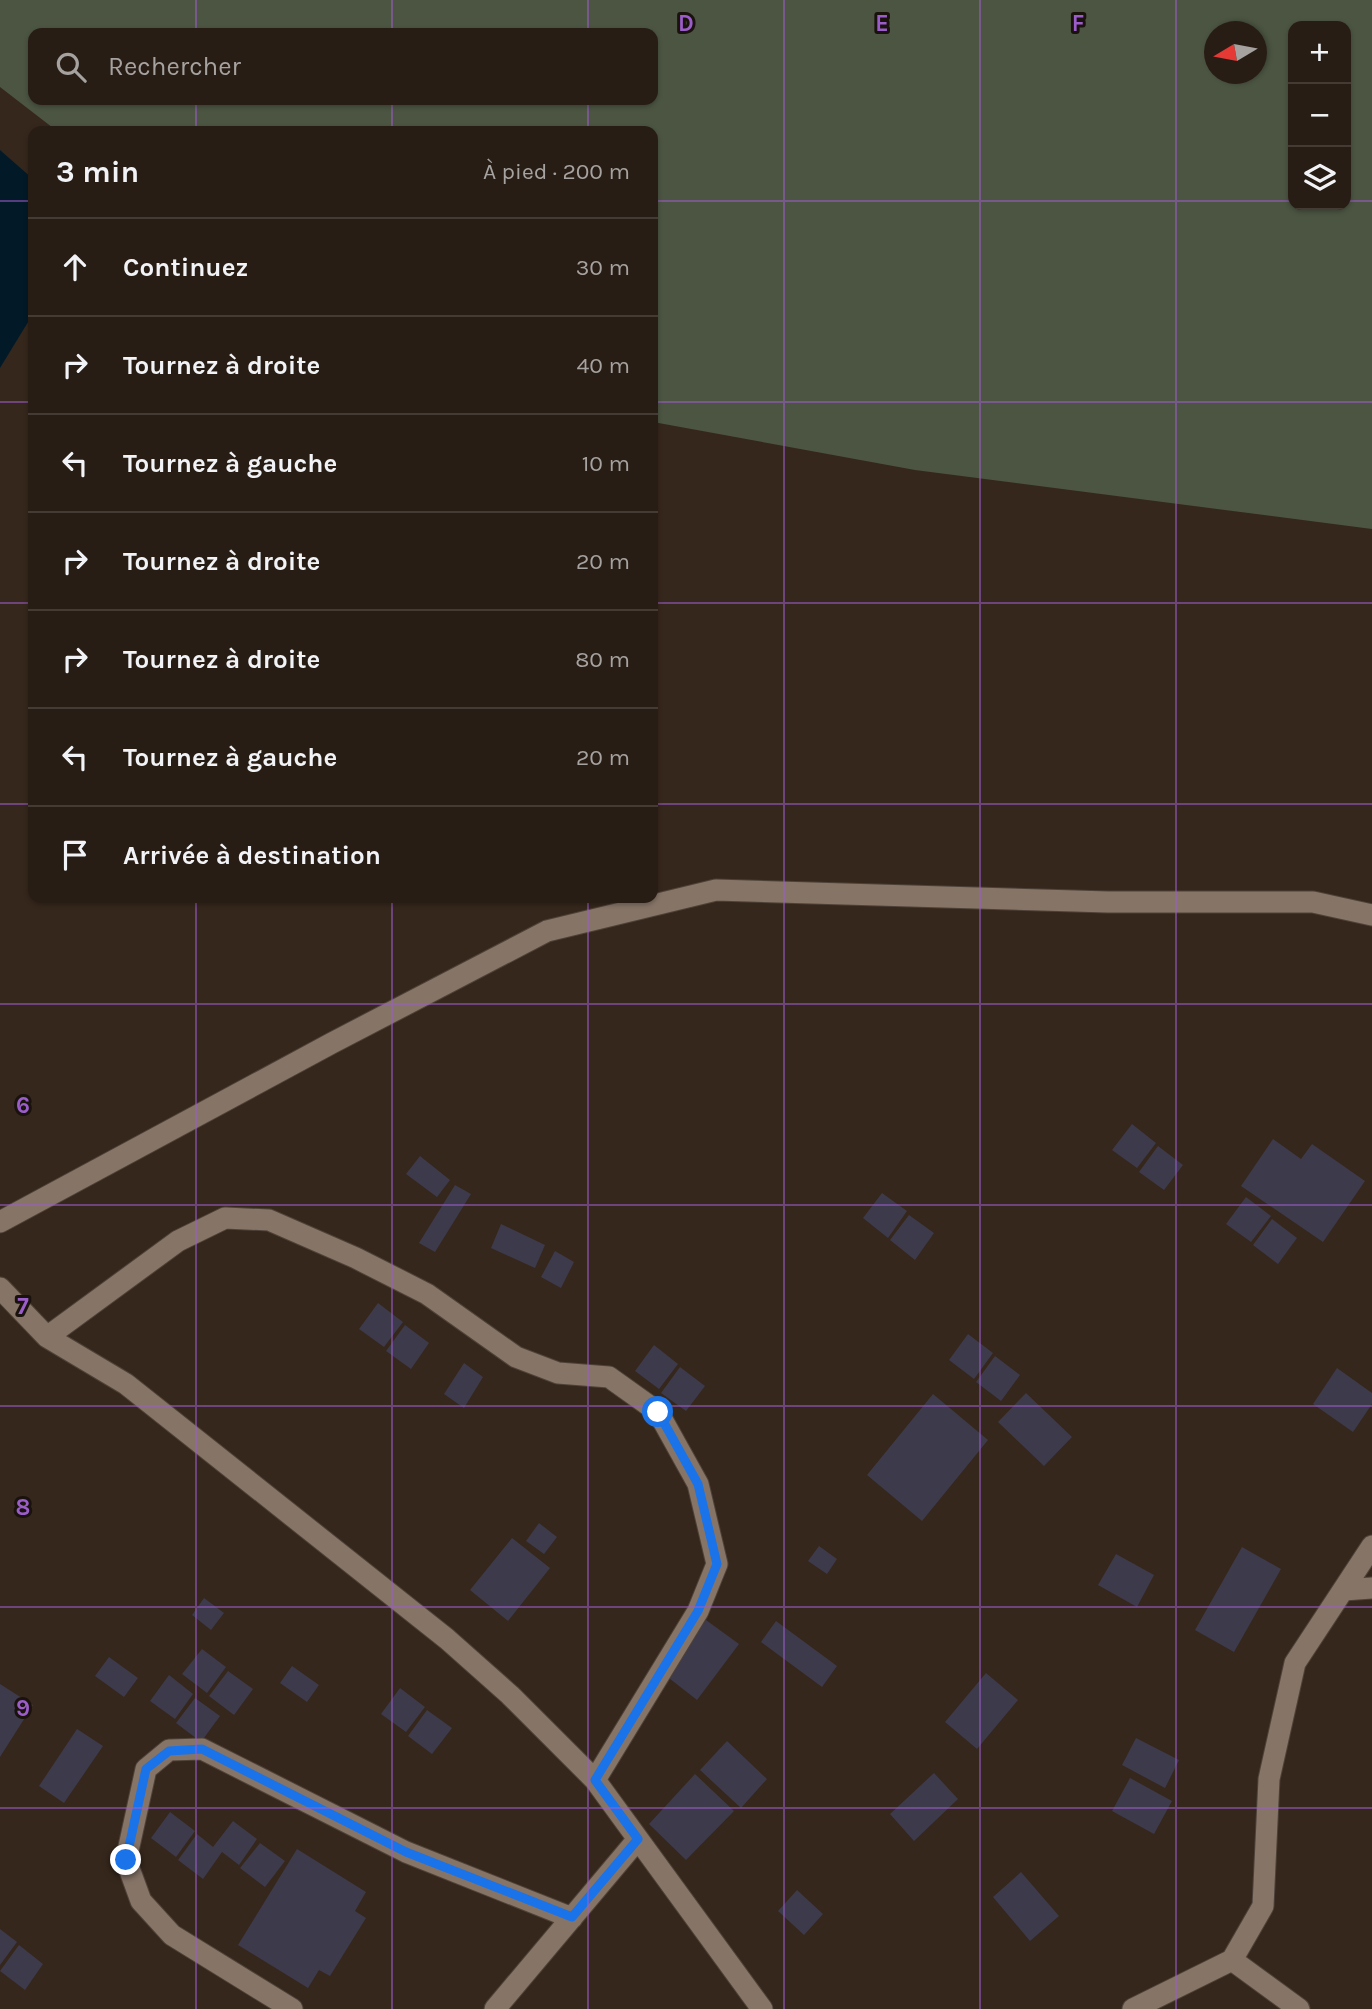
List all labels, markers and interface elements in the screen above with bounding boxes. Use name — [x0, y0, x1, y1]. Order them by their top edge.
text: D — [678, 10, 694, 37]
text: E — [875, 10, 889, 37]
text: F — [1072, 10, 1084, 37]
north arrow — [1204, 21, 1267, 84]
map controls — [1288, 21, 1351, 210]
button: + — [1288, 21, 1351, 84]
search box — [28, 28, 658, 105]
icon: search — [52, 48, 90, 86]
text: Rechercher — [108, 51, 241, 82]
button: − — [1288, 84, 1351, 147]
button: layers — [1288, 147, 1351, 210]
text: 3 min — [56, 154, 139, 190]
text: À pied · 200 m — [483, 158, 630, 185]
icon: ahead — [56, 248, 94, 286]
text: Continuez — [123, 252, 248, 283]
text: 30 m — [576, 254, 630, 281]
icon: right — [56, 346, 94, 384]
text: Tournez à droite — [123, 350, 320, 381]
text: 40 m — [577, 352, 630, 379]
icon: left — [56, 444, 94, 482]
text: Tournez à gauche — [123, 448, 337, 479]
text: 10 m — [582, 450, 630, 477]
icon: right — [56, 542, 94, 580]
text: Tournez à droite — [123, 546, 320, 577]
text: 20 m — [576, 548, 630, 575]
icon: right — [56, 640, 94, 678]
text: Tournez à droite — [123, 644, 320, 675]
text: 80 m — [575, 646, 630, 673]
icon: left — [56, 738, 94, 776]
text: Tournez à gauche — [123, 742, 337, 773]
text: 20 m — [576, 744, 630, 771]
icon: arrive — [56, 836, 94, 874]
text: Arrivée à destination — [123, 840, 381, 871]
text: 6 — [16, 1092, 30, 1119]
text: 7 — [17, 1293, 29, 1320]
route start — [642, 1396, 673, 1427]
text: 8 — [16, 1494, 30, 1521]
text: 9 — [16, 1695, 30, 1722]
route end — [110, 1844, 141, 1875]

